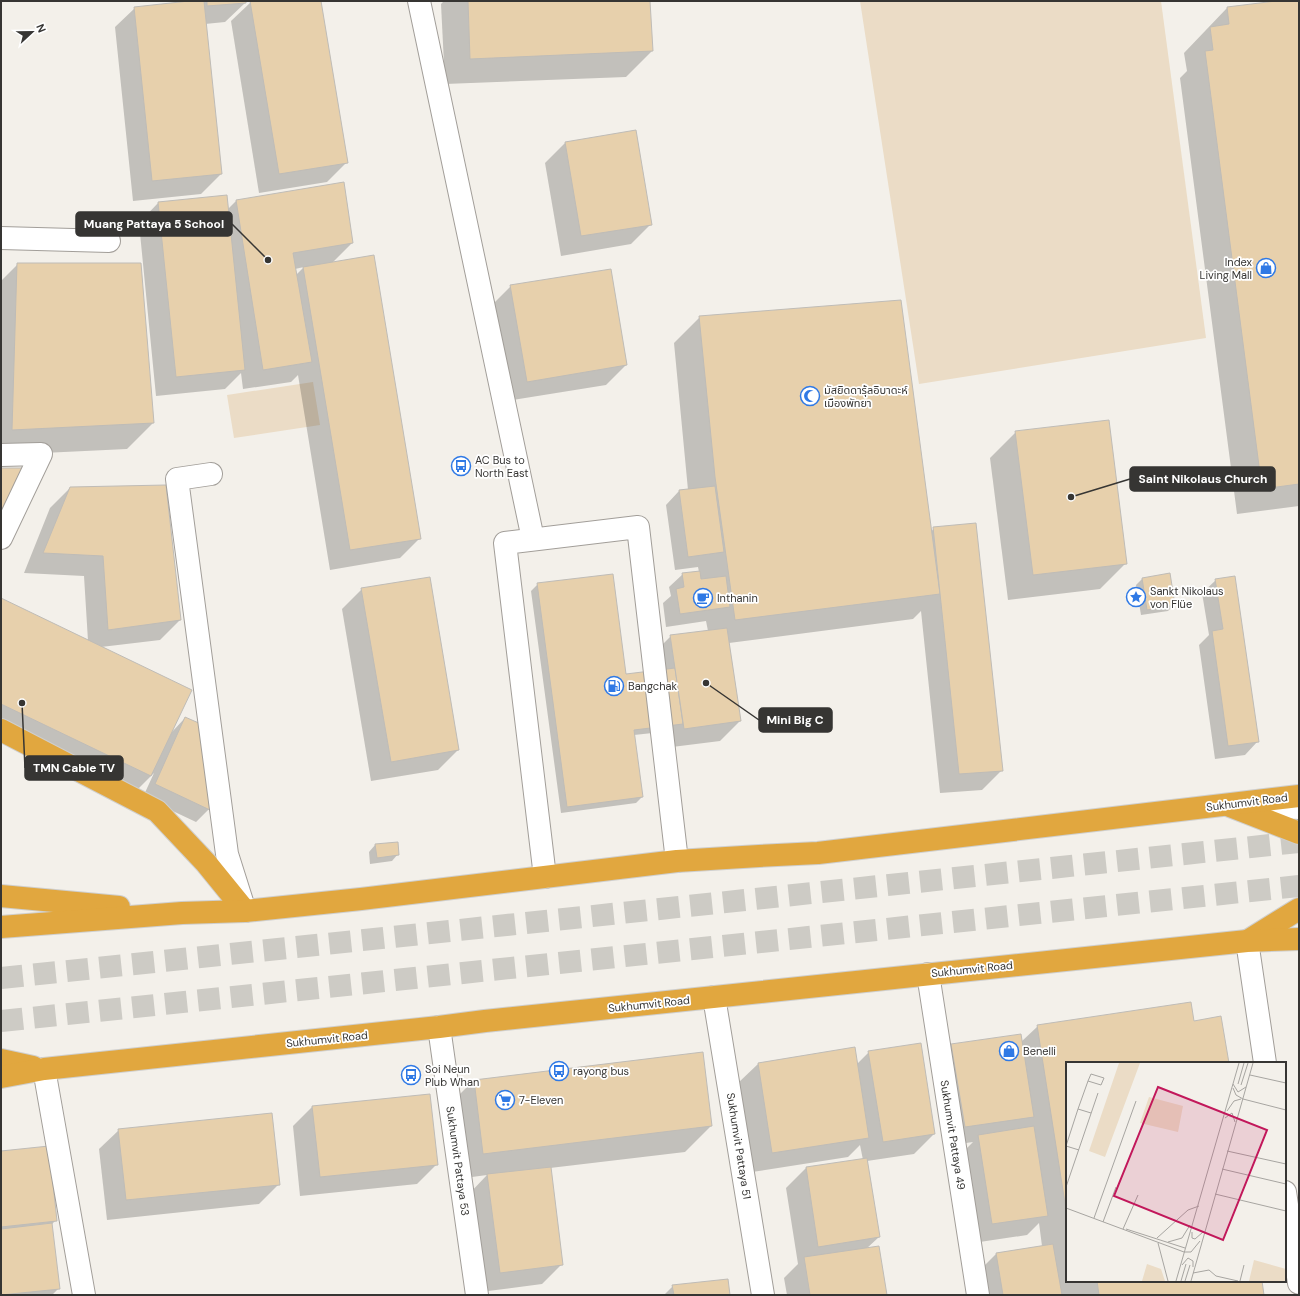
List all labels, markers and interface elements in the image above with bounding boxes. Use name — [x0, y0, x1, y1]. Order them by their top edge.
north arrow — [12, 12, 52, 52]
text: N — [33, 22, 49, 35]
callout: Muang Pattaya 5 School — [76, 212, 232, 236]
text: Muang Pattaya 5 School — [84, 216, 224, 232]
place label: Index Living Mall — [1200, 255, 1253, 282]
shop icon: Index Living Mall — [1255, 257, 1277, 279]
place label: มัสยิดดารุ้ลอิบาดะห์ เมืองพัทยา — [824, 383, 908, 410]
mosque icon: มัสยิดดารุ้ลอิบาดะห์ เมืองพัทยา — [799, 385, 821, 407]
place label: AC Bus to North East — [475, 453, 529, 480]
bus stop icon: AC Bus to North East — [450, 455, 472, 477]
callout: Saint Nikolaus Church — [1130, 467, 1275, 491]
text: Saint Nikolaus Church — [1139, 471, 1267, 487]
place label: Sankt Nikolaus von Flüe — [1150, 584, 1224, 611]
place icon: Sankt Nikolaus von Flüe — [1125, 586, 1147, 608]
cafe icon: Inthanin — [692, 587, 714, 609]
place label: Inthanin — [717, 591, 758, 605]
fuel station icon: Bangchak — [603, 675, 625, 697]
place label: Bangchak — [628, 679, 677, 693]
callout: Mini Big C — [759, 708, 832, 732]
text: Mini Big C — [766, 712, 824, 728]
callout: TMN Cable TV — [25, 756, 123, 780]
text: TMN Cable TV — [33, 760, 116, 776]
street label: Sukhumvit Road — [1206, 790, 1289, 814]
street label: Sukhumvit Road — [931, 958, 1014, 980]
street label: Sukhumvit Road — [608, 993, 691, 1015]
street label: Sukhumvit Road — [286, 1028, 369, 1050]
shop icon: Benelli — [998, 1040, 1020, 1062]
place label: Benelli — [1023, 1044, 1056, 1058]
bus stop icon: rayong bus — [548, 1060, 570, 1082]
place label: Soi Neun Plub Whan — [425, 1062, 479, 1089]
inset map — [1066, 1062, 1286, 1282]
bus stop icon: Soi Neun Plub Whan — [400, 1064, 422, 1086]
place label: rayong bus — [573, 1064, 629, 1078]
street label: Sukhumvit Pattaya 49 — [937, 1079, 969, 1191]
supermarket icon: 7-Eleven — [494, 1089, 516, 1111]
street label: Sukhumvit Pattaya 51 — [724, 1092, 754, 1200]
place label: 7-Eleven — [519, 1093, 563, 1107]
street label: Sukhumvit Pattaya 53 — [443, 1105, 473, 1217]

